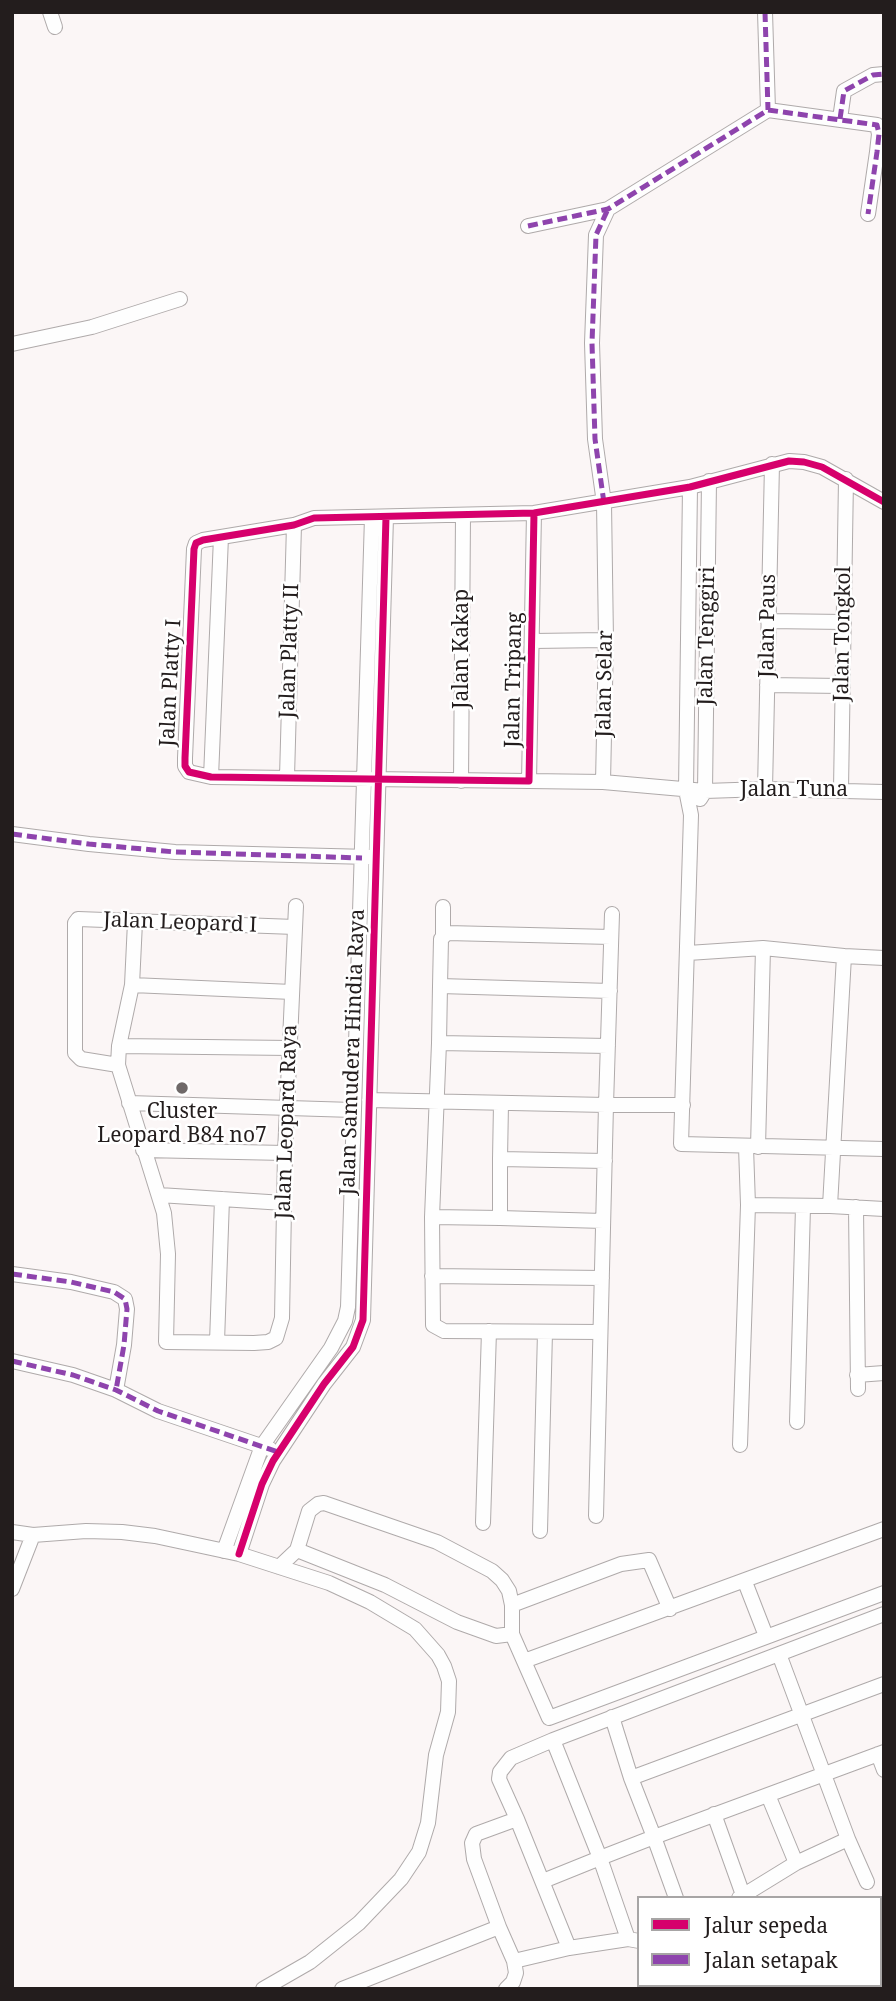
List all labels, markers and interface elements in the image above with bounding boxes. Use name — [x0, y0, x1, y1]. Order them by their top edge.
street label: Jalan Tenggiri — [693, 566, 721, 706]
street label: Jalan Tongkol — [829, 566, 857, 702]
street label: Jalan Paus — [754, 574, 782, 678]
street label: Jalan Platty II — [275, 583, 305, 719]
street label: Jalan Kakap — [449, 589, 475, 709]
street label: Jalan Tripang — [500, 612, 528, 748]
street label: Jalan Platty I — [155, 619, 187, 747]
street label: Jalan Selar — [591, 630, 619, 738]
street label: Jalan Tuna — [740, 777, 848, 803]
street label: Jalan Leopard I — [103, 908, 257, 938]
street label: Jalan Samudera Hindia Raya — [335, 908, 371, 1196]
street label: Jalan Leopard Raya — [271, 1024, 303, 1220]
marker: Cluster Leopard B84 no7 — [174, 1080, 190, 1096]
place label: Cluster Leopard B84 no7 — [97, 1099, 267, 1149]
legend — [637, 1896, 882, 1987]
text: Jalur sepeda — [704, 1911, 828, 1939]
text: Jalan setapak — [704, 1946, 838, 1974]

